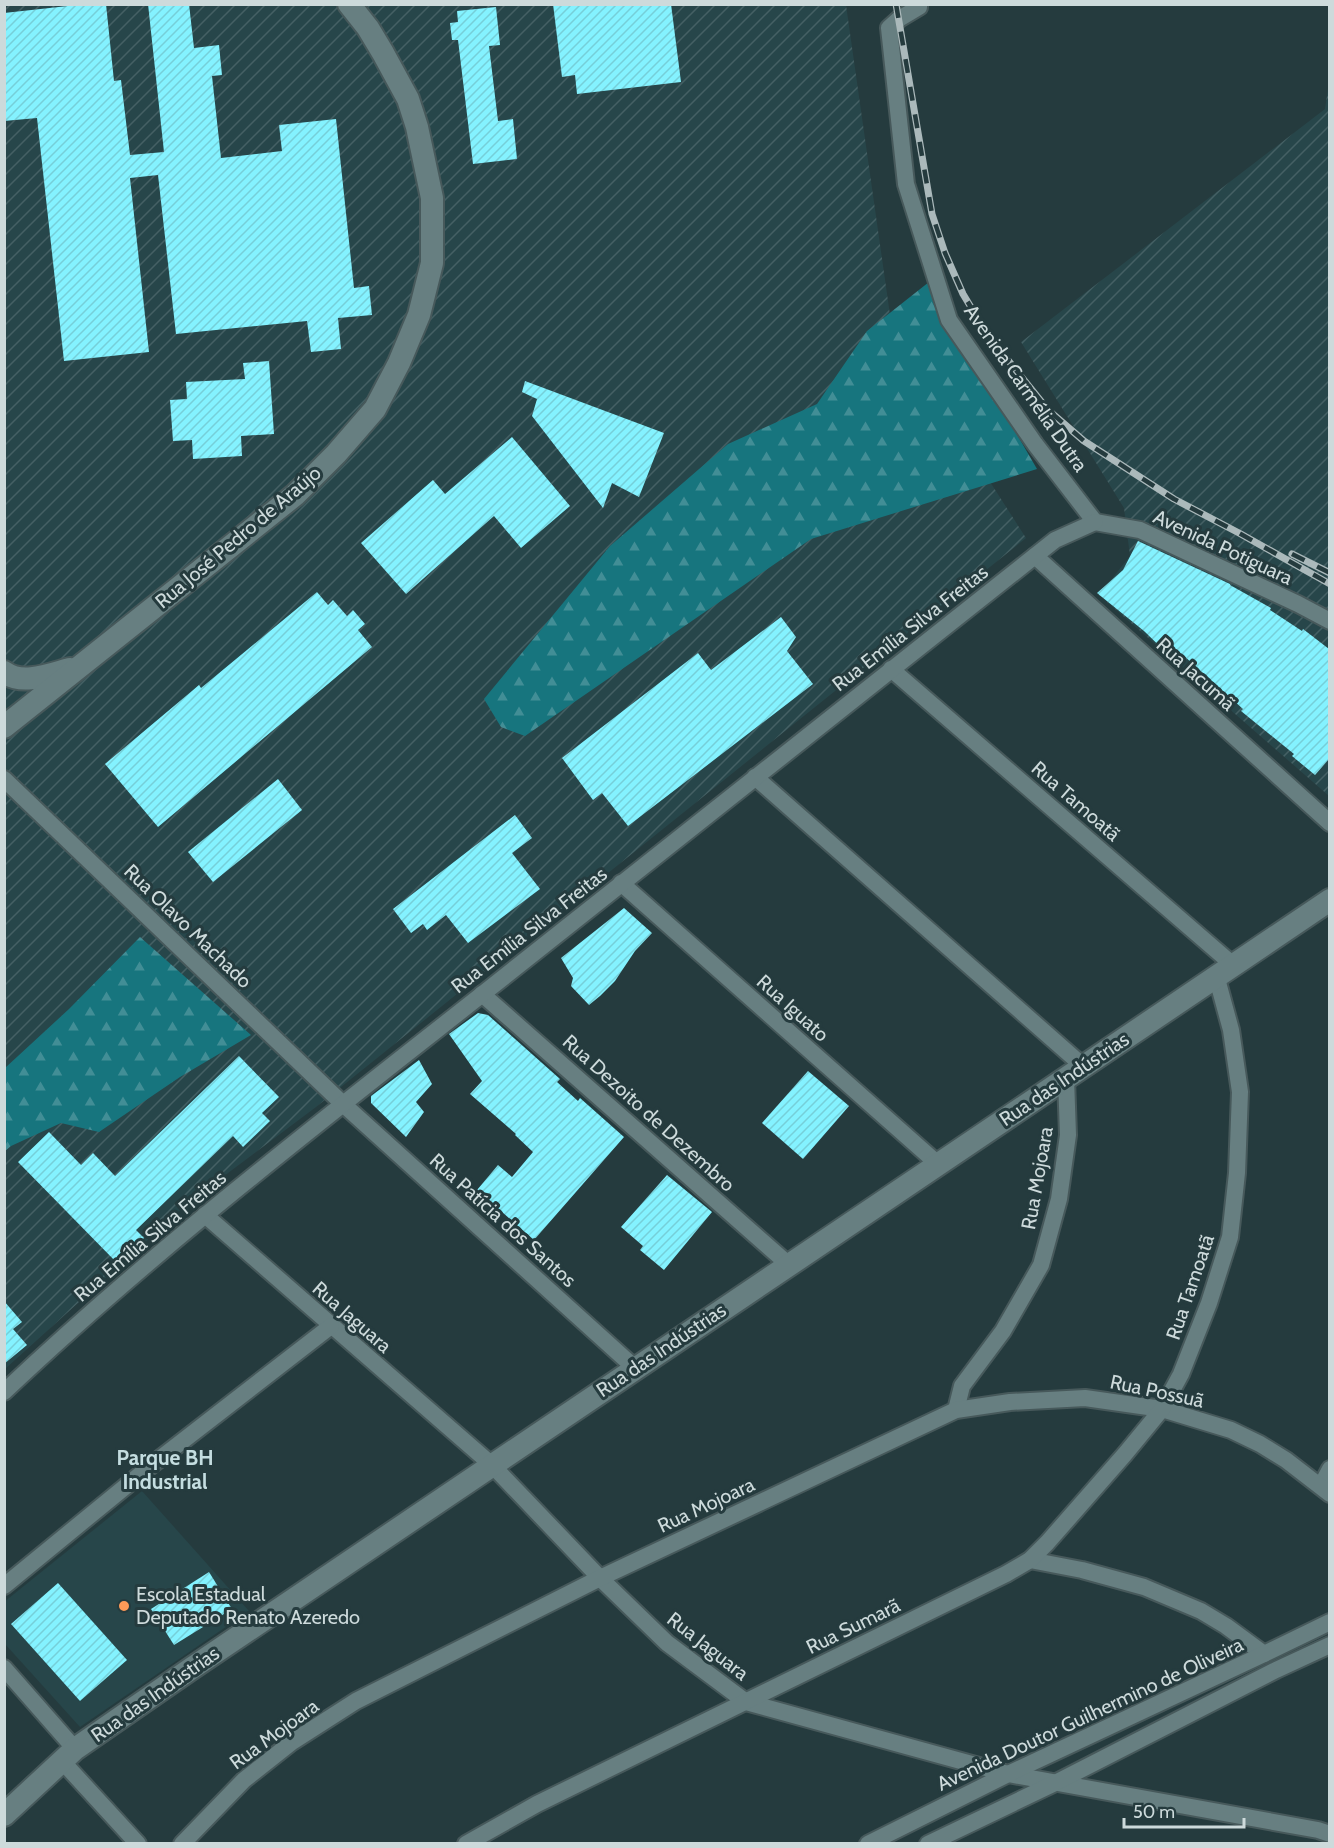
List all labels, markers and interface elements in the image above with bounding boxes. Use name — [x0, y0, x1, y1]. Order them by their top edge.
street label: Avenida Carmélia Dutra — [959, 300, 1093, 477]
street label: Rua José Pedro de Araújo — [150, 461, 326, 613]
street label: Avenida Potiguara — [1150, 504, 1297, 590]
street label: Rua Emília Silva Freitas — [827, 560, 993, 696]
street label: Rua Jacumã — [1152, 632, 1241, 716]
street label: Rua Tamoatã — [1027, 756, 1126, 846]
street label: Rua Olavo Machado — [119, 859, 257, 993]
street label: Rua Emília Silva Freitas — [446, 862, 612, 998]
street label: Rua Iguato — [752, 969, 834, 1047]
street label: Rua das Indústrias — [995, 1027, 1133, 1131]
street label: Rua Dezoito de Dezembro — [558, 1029, 740, 1197]
street label: Rua Mojoara — [1016, 1124, 1058, 1231]
street label: Rua Patícia dos Santos — [425, 1148, 581, 1292]
street label: Rua Emília Silva Freitas — [69, 1165, 231, 1307]
street label: Rua Tamoatã — [1161, 1231, 1219, 1343]
street label: Rua Jaguara — [308, 1276, 397, 1358]
street label: Rua das Indústrias — [592, 1298, 730, 1402]
street label: Rua Possuã — [1108, 1369, 1206, 1413]
district label: Parque BH Industrial — [116, 1445, 214, 1494]
street label: Rua Mojoara — [654, 1472, 759, 1538]
place label: Escola Estadual Deputado Renato Azeredo — [136, 1582, 360, 1629]
street label: Rua Sumarã — [802, 1593, 904, 1659]
marker: Escola Estadual Deputado Renato Azeredo — [117, 1599, 131, 1613]
street label: Rua Jaguara — [662, 1607, 754, 1685]
street label: Avenida Doutor Guilhermino de Oliveira — [933, 1632, 1247, 1796]
street label: Rua das Indústrias — [86, 1641, 224, 1747]
street label: Rua Mojoara — [225, 1693, 323, 1774]
scale bar — [1124, 1791, 1244, 1829]
text: 50 m — [1133, 1801, 1175, 1823]

